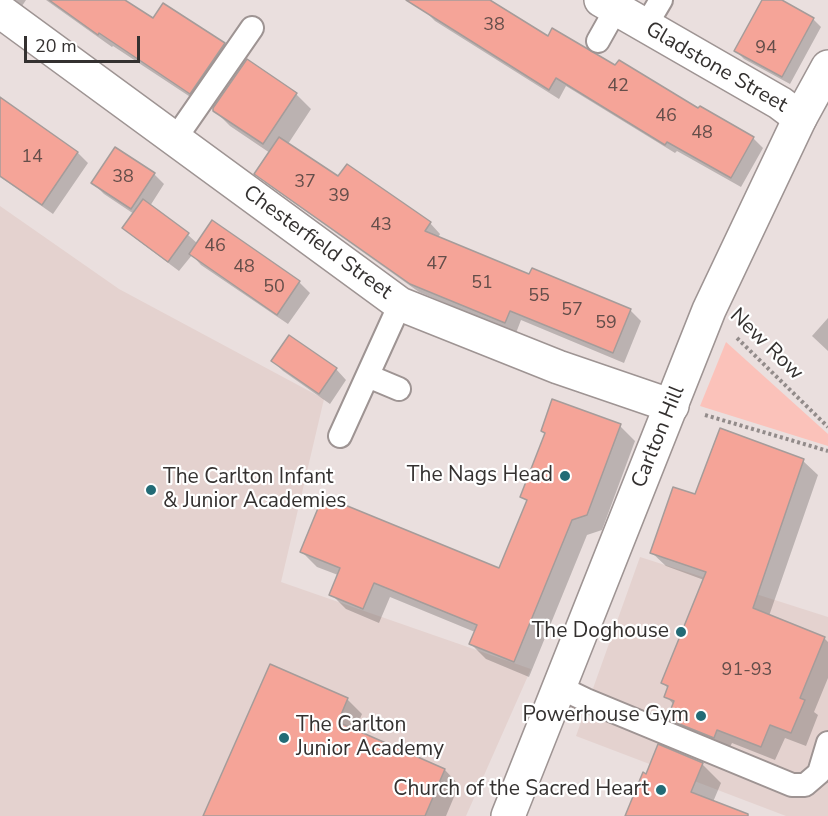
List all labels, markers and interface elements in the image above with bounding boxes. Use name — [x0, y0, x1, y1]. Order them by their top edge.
house number: 38 — [483, 15, 505, 37]
street label: Gladstone Street — [641, 17, 791, 119]
scale bar — [27, 24, 142, 62]
text: 20 m — [35, 34, 77, 58]
house number: 94 — [755, 38, 777, 60]
house number: 42 — [607, 76, 629, 98]
house number: 46 — [655, 106, 677, 128]
house number: 48 — [691, 123, 713, 145]
house number: 14 — [21, 147, 43, 169]
house number: 38 — [112, 167, 134, 189]
house number: 37 — [294, 172, 316, 194]
street label: Chesterfield Street — [238, 181, 396, 305]
house number: 39 — [328, 186, 350, 208]
house number: 43 — [370, 215, 392, 237]
house number: 46 — [204, 236, 226, 258]
house number: 47 — [426, 254, 448, 276]
house number: 48 — [233, 257, 255, 279]
house number: 51 — [471, 273, 493, 295]
house number: 50 — [263, 277, 285, 299]
house number: 55 — [528, 286, 550, 308]
house number: 57 — [561, 300, 583, 322]
street label: New Row — [724, 304, 808, 386]
house number: 59 — [595, 313, 617, 335]
street label: Carlton Hill — [627, 382, 691, 492]
place label: The Nags Head — [407, 463, 553, 489]
place label: The Carlton Infant & Junior Academies — [163, 465, 346, 515]
marker: The Nags Head — [558, 469, 572, 483]
marker: The Carlton Infant & Junior Academies — [144, 483, 158, 497]
place label: The Doghouse — [532, 619, 669, 645]
marker: The Doghouse — [674, 625, 688, 639]
house number: 91-93 — [722, 660, 772, 682]
place label: Powerhouse Gym — [522, 703, 689, 729]
marker: Powerhouse Gym — [694, 709, 708, 723]
place label: The Carlton Junior Academy — [296, 713, 444, 763]
marker: The Carlton Junior Academy — [277, 731, 291, 745]
place label: Church of the Sacred Heart — [393, 777, 649, 803]
marker: Church of the Sacred Heart — [654, 783, 668, 797]

